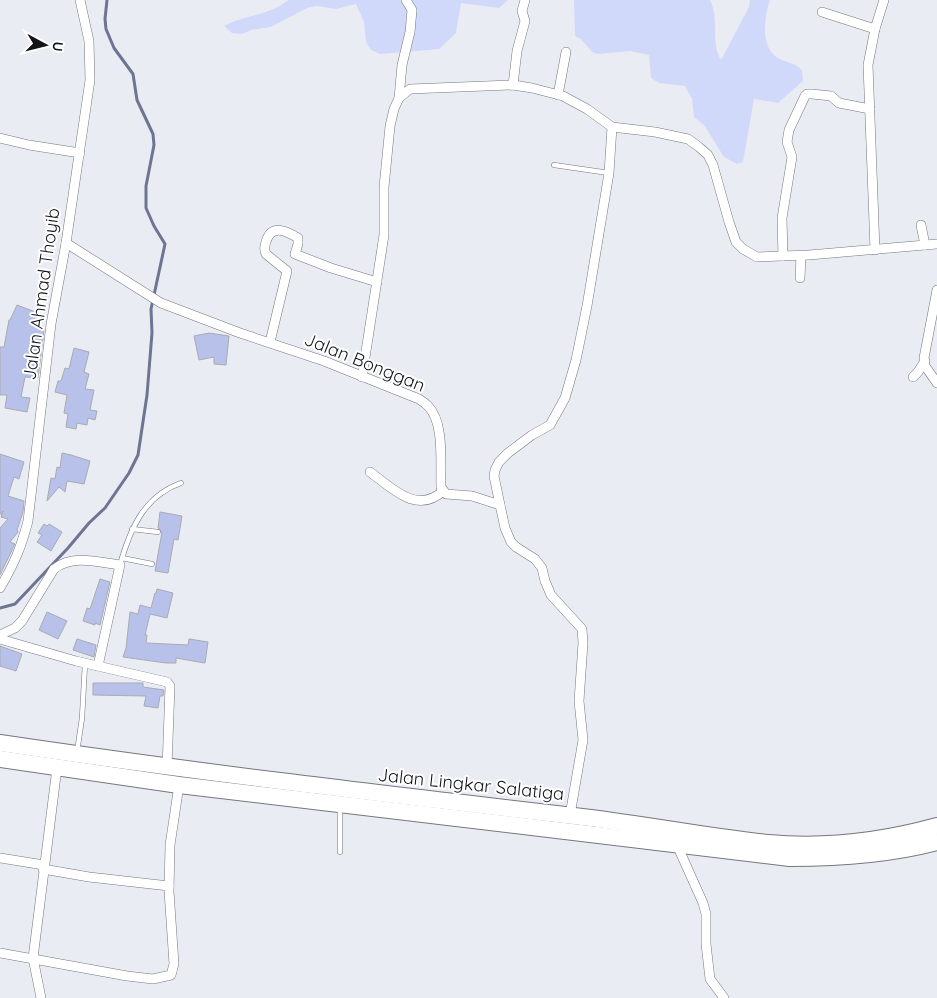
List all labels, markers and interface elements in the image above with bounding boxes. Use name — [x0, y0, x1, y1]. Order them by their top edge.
north arrow — [20, 20, 70, 70]
text: U — [48, 41, 67, 53]
street label: Jalan Ahmad Thoyib — [18, 206, 64, 382]
street label: Jalan Bonggan — [301, 327, 429, 397]
street label: Jalan Lingkar Salatiga — [377, 763, 565, 805]

